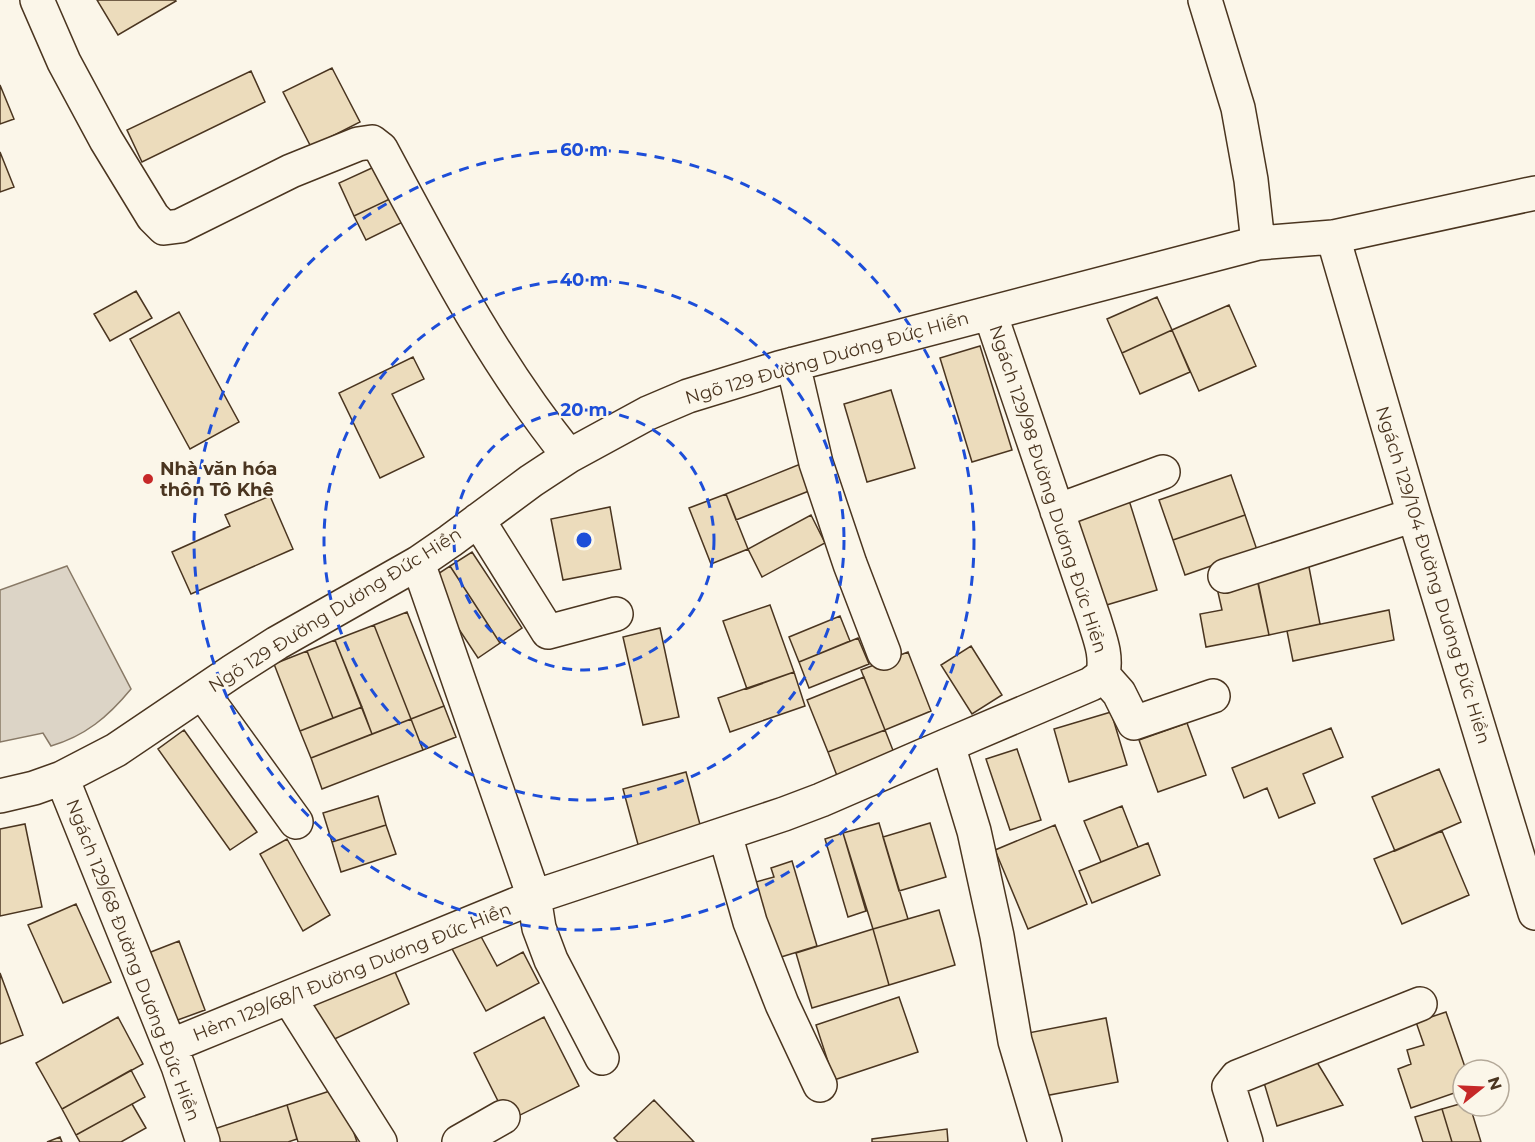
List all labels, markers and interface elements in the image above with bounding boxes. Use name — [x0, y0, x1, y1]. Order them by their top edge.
text: 60 m — [560, 139, 608, 161]
text: 40 m — [560, 269, 608, 291]
street label: Ngõ 129 Đường Dương Đức Hiền — [683, 307, 971, 409]
street label: Ngách 129/98 Đường Dương Đức Hiền — [984, 322, 1112, 656]
text: 20 m — [561, 399, 607, 421]
street label: Ngách 129/104 Đường Dương Đức Hiền — [1371, 403, 1495, 747]
place label: Nhà văn hóa thôn Tô Khê — [160, 458, 277, 501]
marker: Nhà văn hóa thôn Tô Khê — [141, 472, 155, 486]
street label: Ngõ 129 Đường Dương Đức Hiền — [204, 523, 466, 697]
centre of rings — [574, 530, 594, 550]
street label: Ngách 129/68 Đường Dương Đức Hiền — [61, 796, 205, 1124]
street label: Hẻm 129/68/1 Đường Dương Đức Hiền — [190, 898, 514, 1046]
north arrow — [1451, 1058, 1511, 1118]
text: N — [1484, 1074, 1506, 1093]

